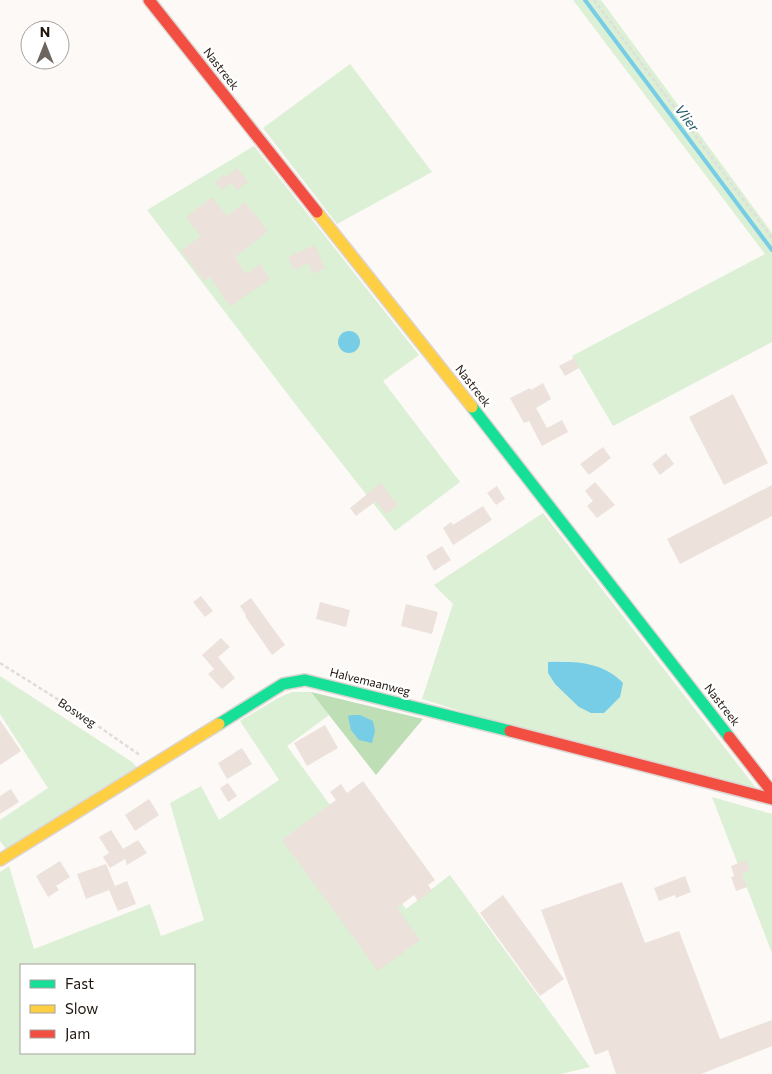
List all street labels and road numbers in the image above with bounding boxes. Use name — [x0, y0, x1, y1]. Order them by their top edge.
street label: Nastreek — [201, 45, 243, 93]
street label: Nastreek — [453, 362, 495, 410]
street label: Halvemaanweg — [328, 664, 412, 698]
street label: Nastreek — [702, 681, 744, 729]
street label: Bosweg — [56, 695, 100, 730]

